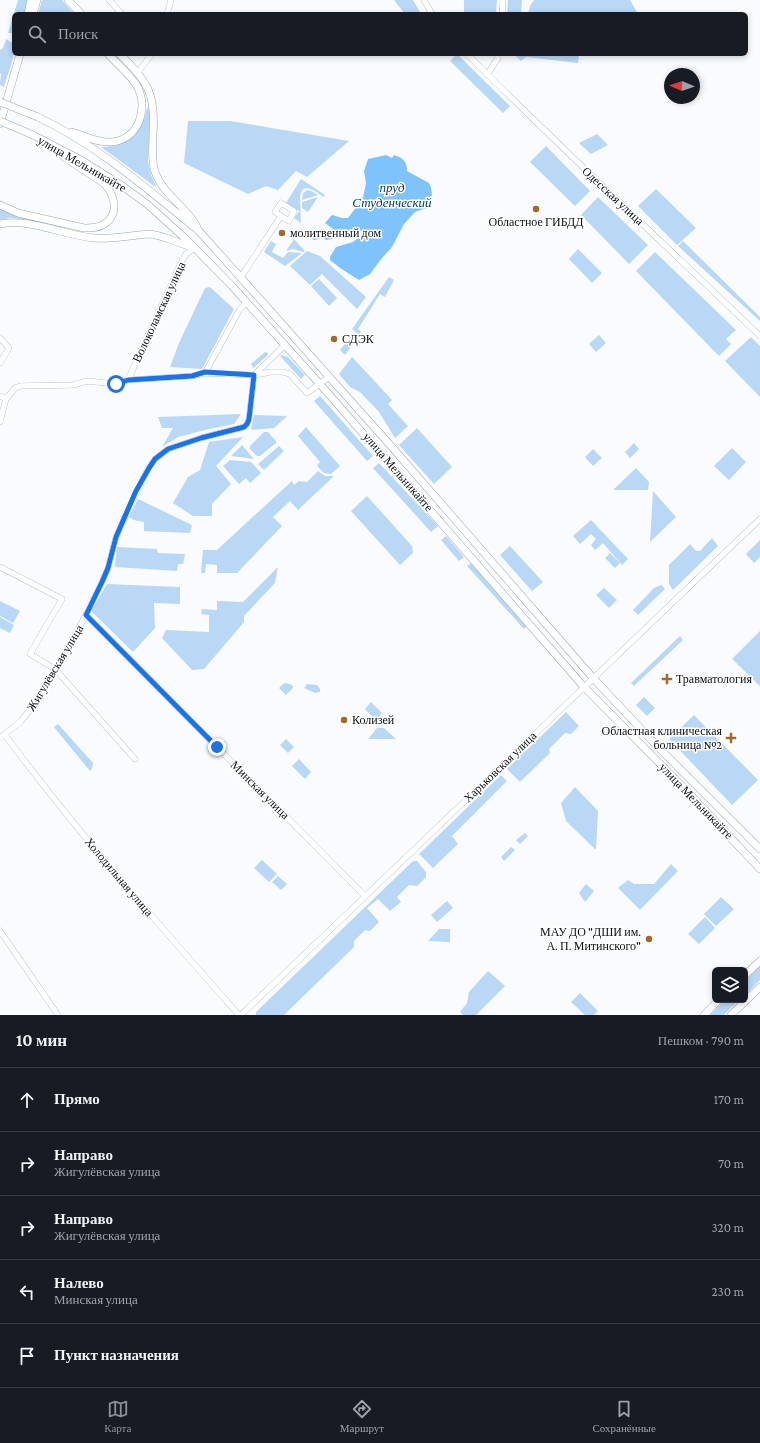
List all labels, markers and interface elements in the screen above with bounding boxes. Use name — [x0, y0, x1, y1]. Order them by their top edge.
search box — [12, 12, 748, 56]
icon: search — [26, 23, 48, 45]
text: Поиск — [58, 26, 98, 42]
north arrow — [664, 68, 700, 104]
street label: улица Мельникайте — [35, 133, 129, 195]
street label: Одесская улица — [579, 164, 647, 229]
water label: пруд Студенческий — [352, 180, 432, 210]
marker: Областное ГИБДД — [531, 204, 541, 214]
place label: Областное ГИБДД — [489, 215, 583, 229]
place label: молитвенный дом — [290, 226, 381, 240]
marker: молитвенный дом — [277, 228, 287, 238]
street label: Волоколамская улица — [130, 259, 189, 365]
place label: СДЭК — [342, 332, 375, 346]
marker: СДЭК — [329, 334, 339, 344]
route start — [107, 375, 125, 393]
street label: улица Мельникайте — [360, 430, 436, 514]
street label: Жигулёвская улица — [24, 622, 87, 714]
place label: Травматология — [676, 672, 752, 686]
marker: Травматология — [661, 673, 673, 685]
place label: Колизей — [352, 713, 395, 727]
marker: Колизей — [339, 715, 349, 725]
place label: Областная клиническая больница №2 — [602, 724, 722, 752]
street label: Харьковская улица — [461, 728, 540, 805]
marker: Областная клиническая больница №2 — [725, 732, 737, 744]
route end — [208, 738, 226, 756]
street label: Минская улица — [228, 758, 293, 823]
street label: улица Мельникайте — [656, 760, 736, 842]
street label: Холодильная улица — [82, 835, 156, 920]
place label: МАУ ДО "ДШИ им. А. П. Митинского" — [540, 925, 641, 953]
marker: МАУ ДО "ДШИ им. А. П. Митинского" — [644, 934, 654, 944]
map controls — [712, 967, 748, 1003]
button: layers — [712, 967, 748, 1003]
text: 10 мин — [16, 1031, 67, 1050]
text: Пешком · 790 m — [658, 1033, 744, 1048]
icon: ahead — [16, 1089, 38, 1111]
text: Прямо — [54, 1091, 100, 1107]
text: 170 m — [714, 1092, 744, 1107]
text: Направо — [54, 1147, 113, 1163]
icon: right — [16, 1153, 38, 1175]
text: 70 m — [718, 1156, 744, 1171]
text: Жигулёвская улица — [54, 1164, 160, 1179]
text: Направо — [54, 1211, 113, 1227]
icon: right — [16, 1217, 38, 1239]
text: 320 m — [711, 1220, 744, 1235]
text: Жигулёвская улица — [54, 1228, 160, 1243]
text: Налево — [54, 1275, 104, 1291]
icon: left — [16, 1281, 38, 1303]
text: 230 m — [711, 1284, 744, 1299]
text: Минская улица — [54, 1292, 138, 1307]
icon: arrive — [16, 1345, 38, 1367]
text: Пункт назначения — [54, 1347, 179, 1363]
tab: Карта — [104, 1398, 131, 1434]
tab: Маршрут — [340, 1398, 384, 1434]
tab: Сохранённые — [593, 1398, 656, 1434]

